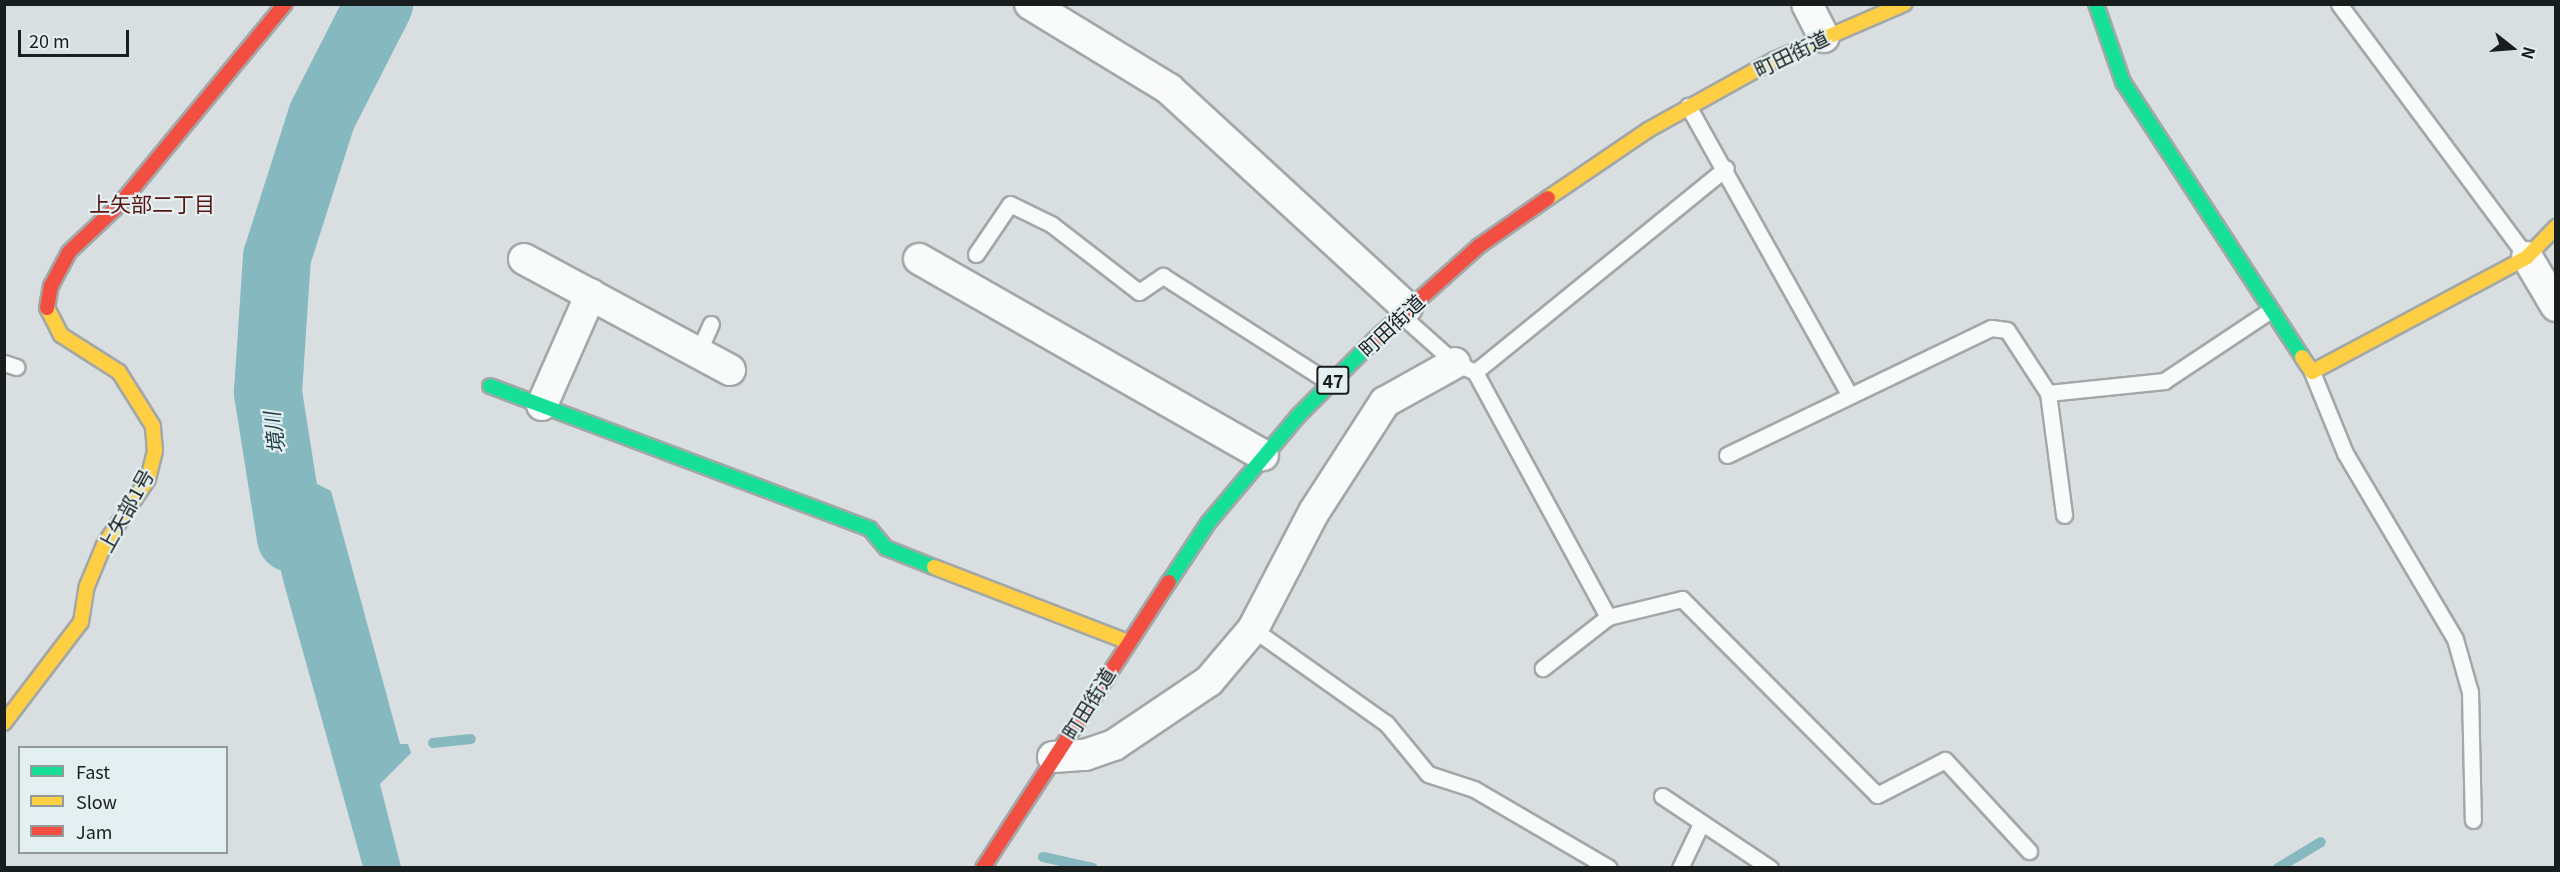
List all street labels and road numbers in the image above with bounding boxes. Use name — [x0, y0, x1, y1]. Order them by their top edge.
street label: 町田街道 — [1750, 25, 1832, 81]
street label: 町田街道 — [1354, 289, 1428, 361]
road number: 47 — [1315, 365, 1351, 395]
street label: 上矢部1号 — [92, 464, 158, 556]
street label: 町田街道 — [1057, 663, 1119, 743]

